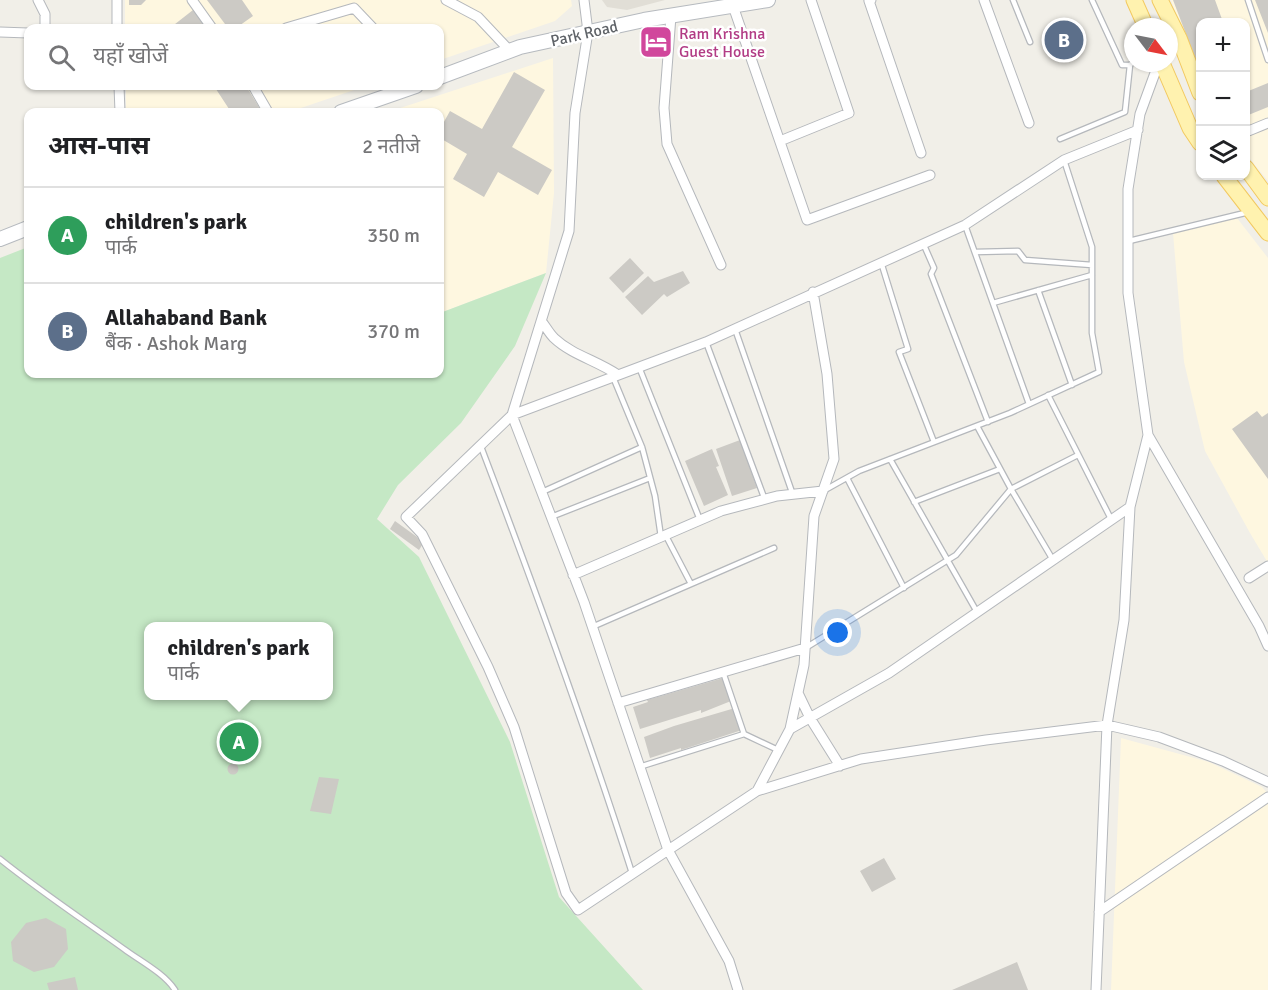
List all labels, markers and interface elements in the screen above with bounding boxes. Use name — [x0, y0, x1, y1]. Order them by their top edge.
street label: Park Road — [549, 17, 620, 51]
pin: B — [1044, 18, 1084, 63]
north arrow — [1124, 18, 1178, 72]
map controls — [1196, 18, 1250, 180]
button: + — [1196, 18, 1250, 72]
search box — [24, 24, 444, 90]
hotel icon: Ram Krishna Guest House — [638, 24, 674, 60]
place label: Ram Krishna Guest House — [679, 24, 765, 62]
icon: search — [45, 41, 78, 74]
text: यहाँ खोजें — [93, 42, 168, 69]
button: − — [1196, 72, 1250, 126]
button: layers — [1196, 126, 1250, 180]
text: आस-पास — [48, 130, 150, 162]
text: 2 नतीजे — [362, 134, 420, 159]
text: children's park — [105, 208, 247, 235]
text: A — [61, 223, 74, 248]
text: 350 m — [367, 223, 420, 248]
text: पार्क — [105, 235, 137, 260]
text: Allahaband Bank — [105, 304, 267, 331]
text: B — [61, 319, 74, 344]
text: 370 m — [367, 319, 420, 344]
text: बैंक · Ashok Marg — [105, 331, 247, 356]
your location — [823, 618, 852, 647]
popup — [144, 622, 333, 700]
text: children's park — [168, 634, 309, 661]
text: पार्क — [168, 661, 199, 686]
pin: A — [220, 720, 258, 764]

